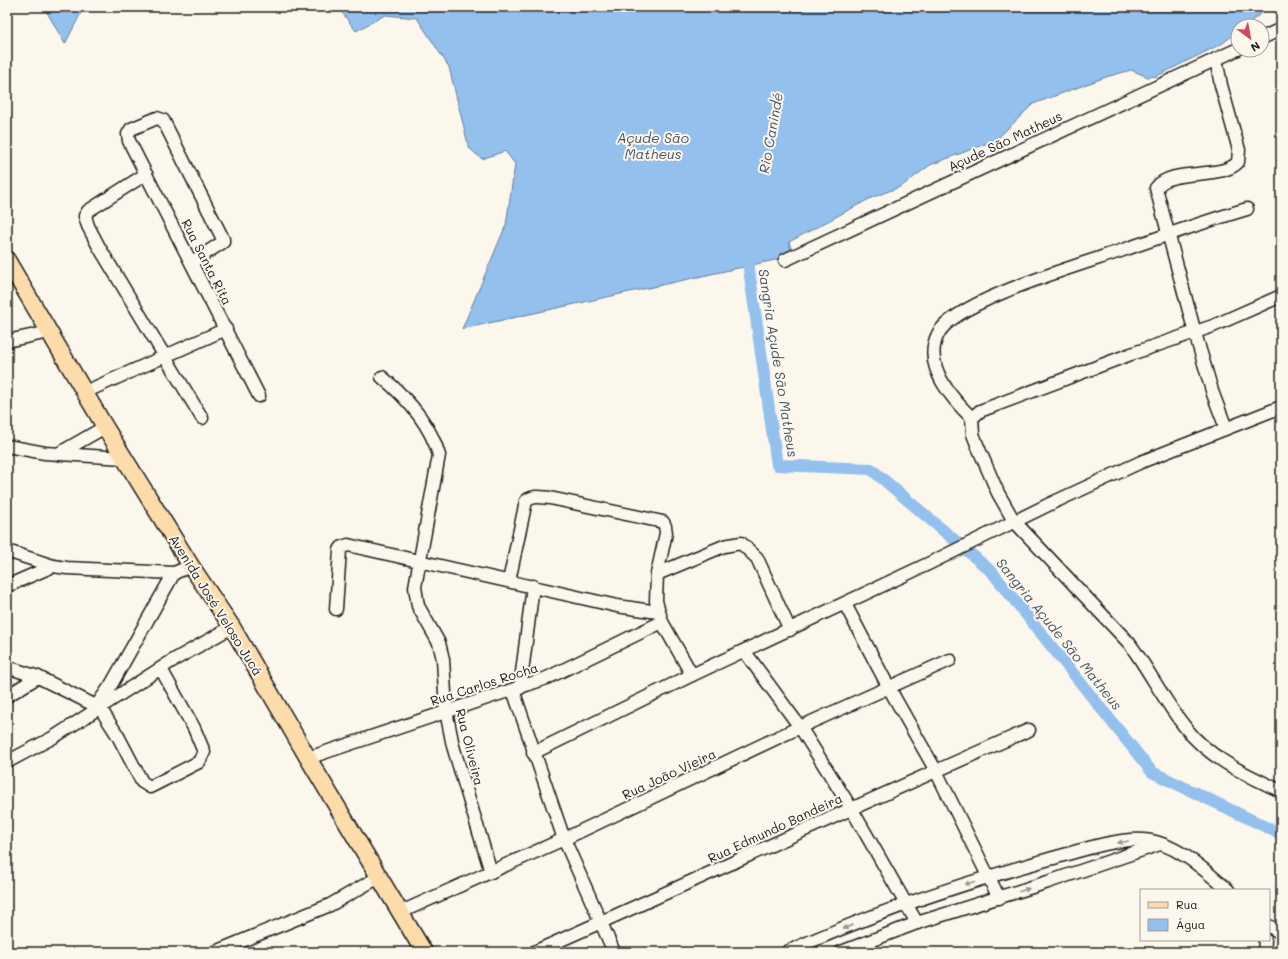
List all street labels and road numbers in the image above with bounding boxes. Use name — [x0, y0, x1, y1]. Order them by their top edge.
street label: Açude São Matheus — [945, 107, 1065, 174]
street label: Rua Santa Rita — [178, 216, 236, 308]
street label: Avenida José Veloso Jucá — [166, 531, 267, 678]
street label: Rua Carlos Rocha — [428, 658, 540, 709]
street label: Rua Oliveira — [453, 707, 488, 787]
street label: Rua João Vieira — [619, 744, 718, 803]
street label: Rua Edmundo Bandeira — [705, 789, 845, 866]

